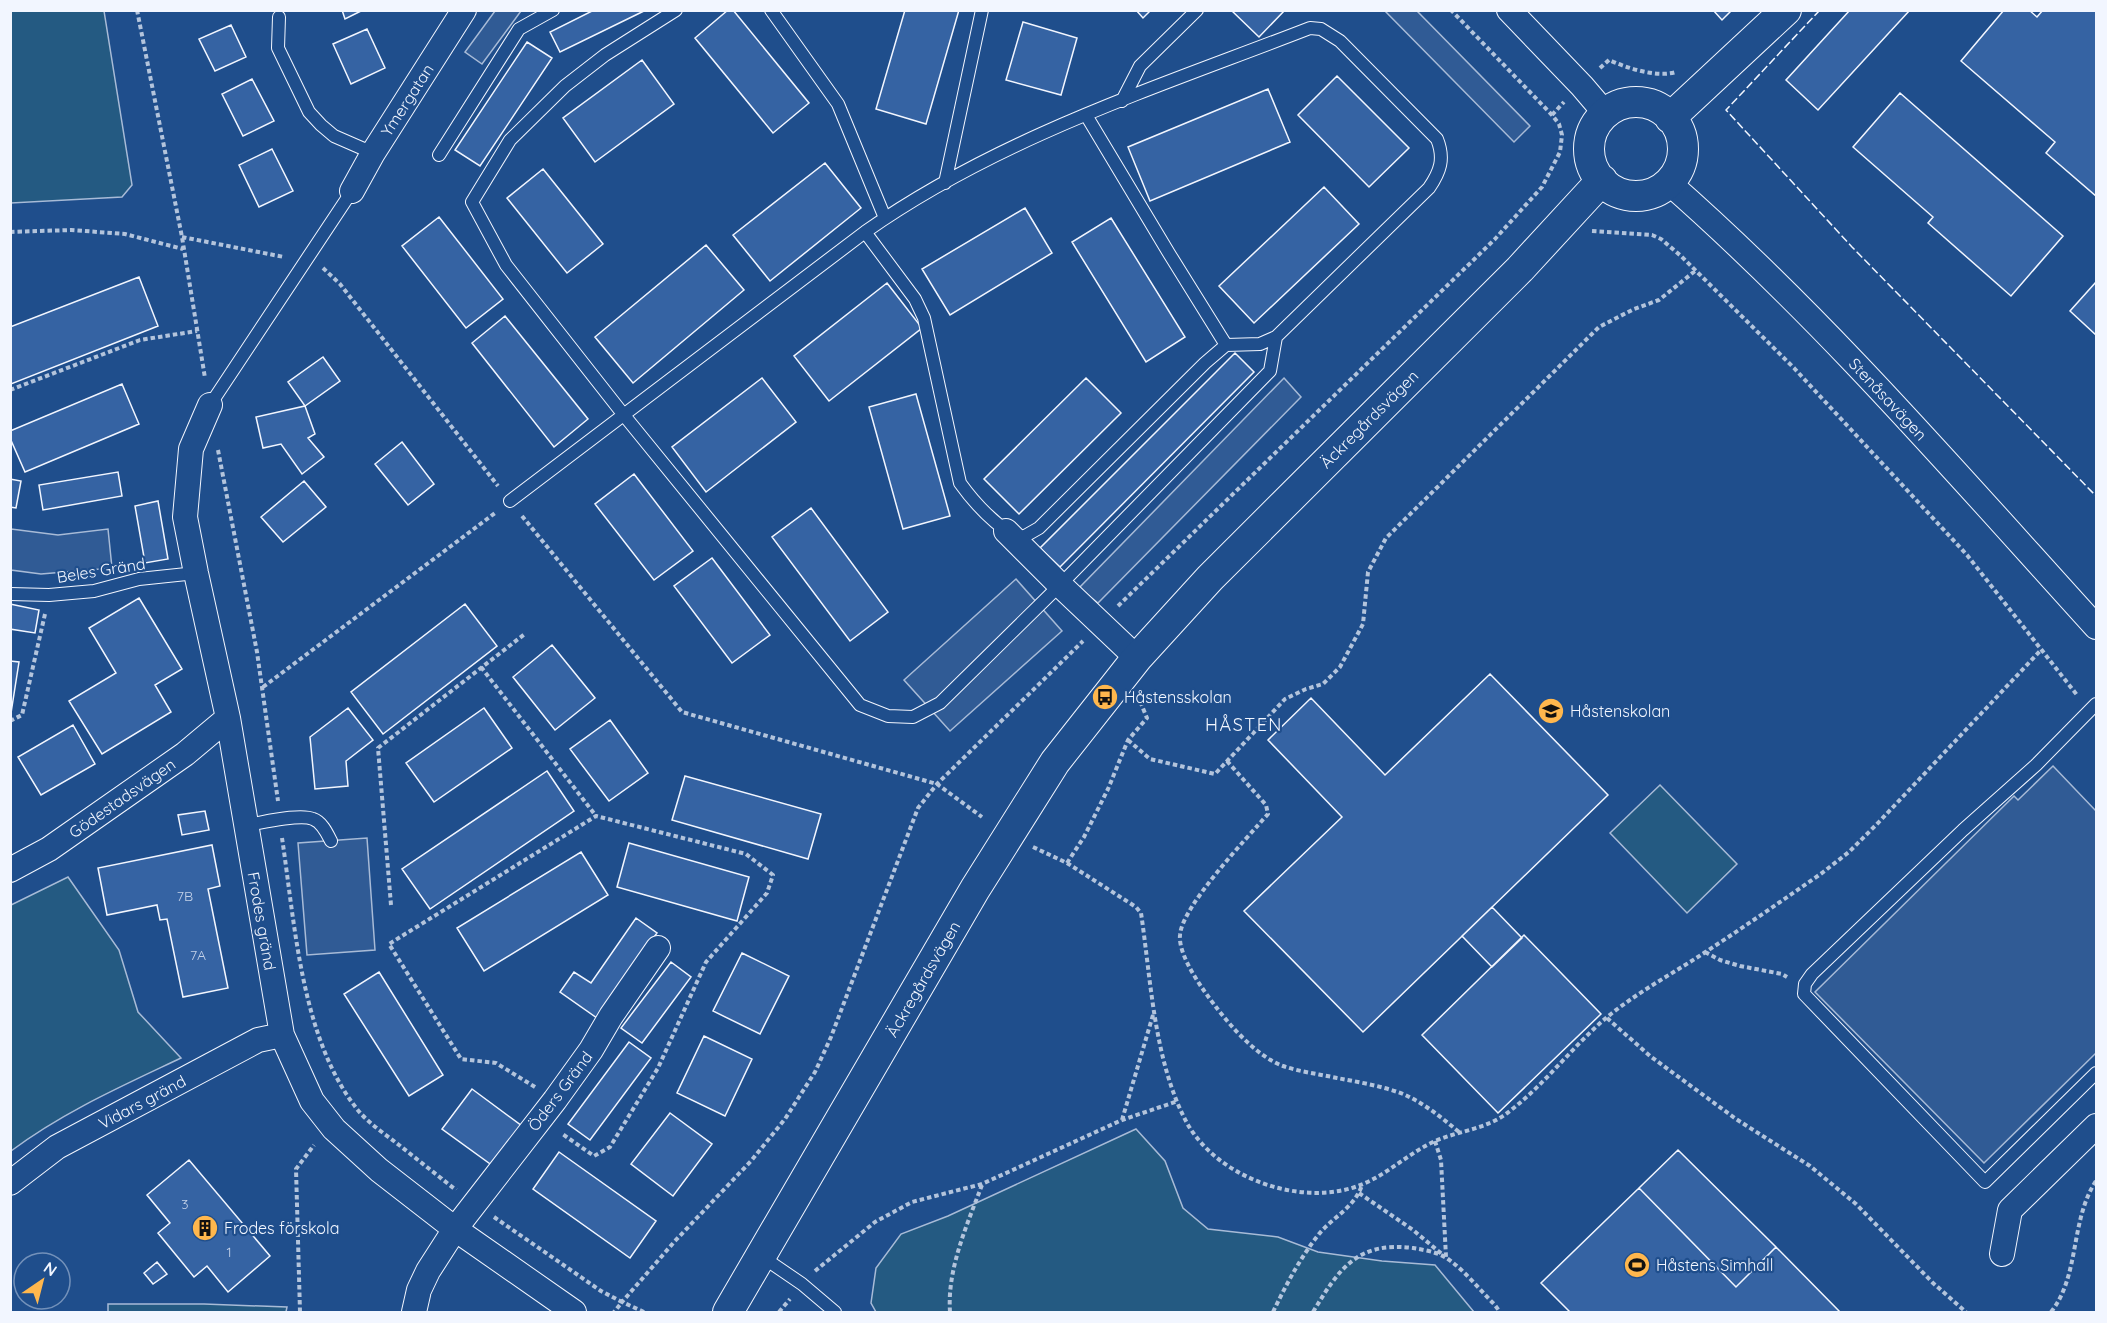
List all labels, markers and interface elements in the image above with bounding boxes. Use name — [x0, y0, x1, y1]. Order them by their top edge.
street label: Ymergatan — [376, 60, 438, 140]
street label: Stenåsavägen — [1845, 354, 1931, 444]
street label: Äckregårdsvägen — [1316, 366, 1422, 472]
street label: Beles Gränd — [55, 553, 147, 587]
bus stop icon: Håstensskolan — [1090, 682, 1120, 712]
place label: Håstensskolan — [1124, 687, 1232, 707]
school or university icon: Håstenskolan — [1536, 696, 1566, 726]
place label: Håstenskolan — [1570, 701, 1670, 721]
district label: HÅSTEN — [1205, 713, 1283, 736]
street label: Gödestadsvägen — [65, 754, 179, 842]
street label: Frodes gränd — [244, 870, 280, 972]
house number: 7B — [177, 887, 193, 905]
street label: Äckregårdsvägen — [882, 917, 964, 1041]
house number: 7A — [190, 946, 206, 964]
street label: Öders Gränd — [523, 1047, 597, 1135]
street label: Vidars gränd — [95, 1071, 189, 1133]
house number: 3 — [181, 1195, 189, 1213]
building icon: Frodes förskola — [190, 1213, 220, 1243]
place label: Frodes förskola — [224, 1218, 339, 1238]
house number: 1 — [226, 1243, 232, 1261]
sports icon: Håstens Simhall — [1622, 1250, 1652, 1280]
north arrow — [12, 1251, 72, 1311]
place label: Håstens Simhall — [1656, 1255, 1773, 1275]
text: N — [40, 1257, 61, 1280]

